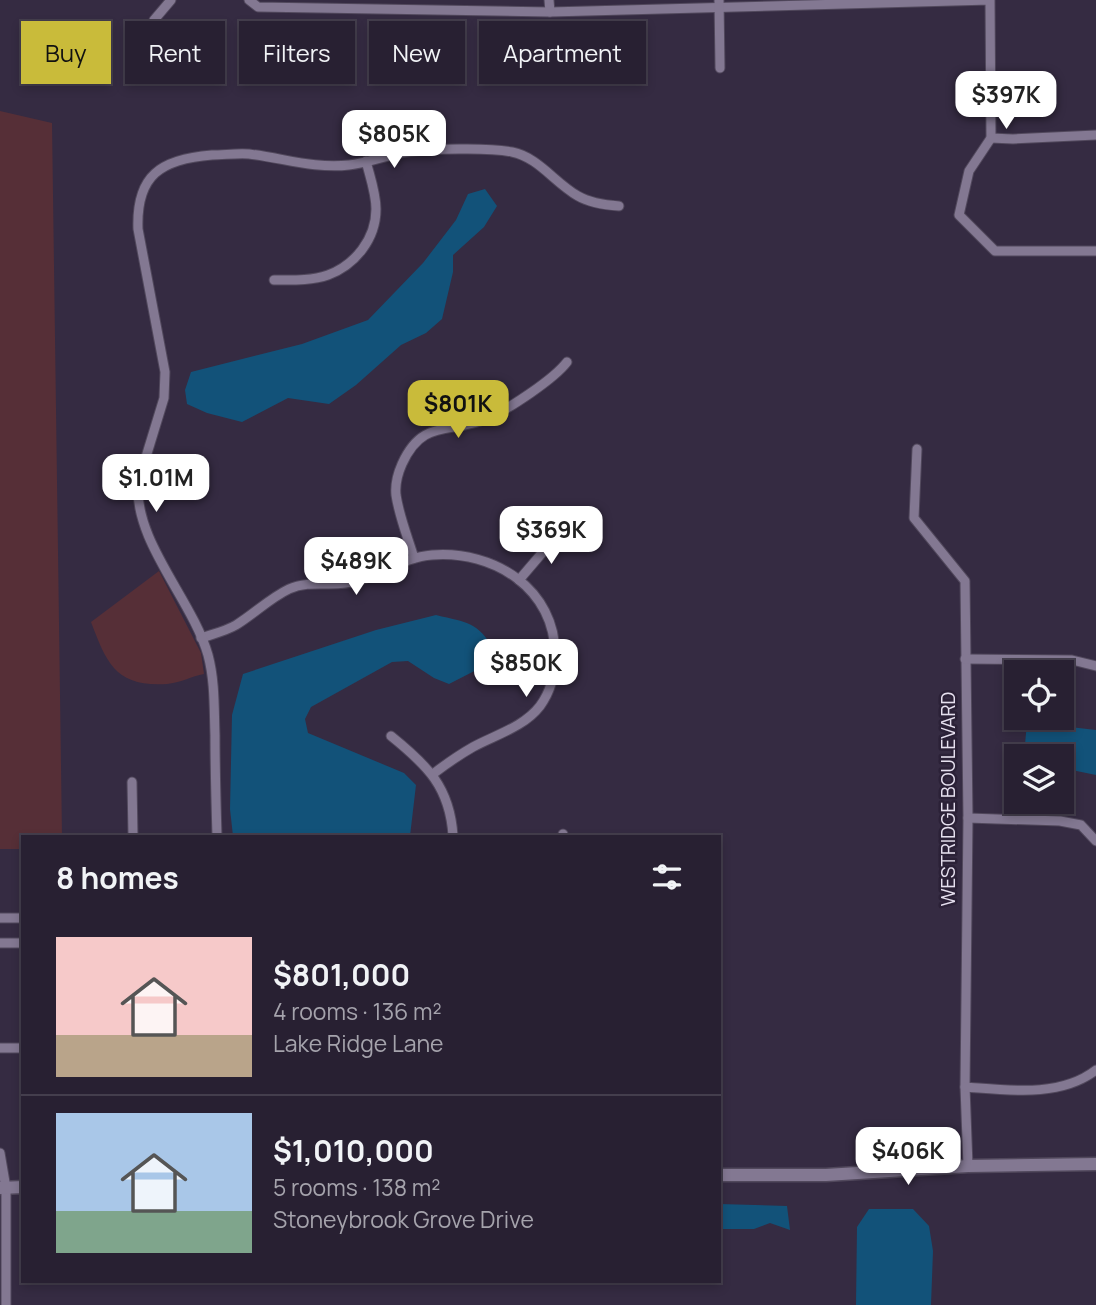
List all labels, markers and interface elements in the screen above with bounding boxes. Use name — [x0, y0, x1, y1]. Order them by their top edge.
chip: Buy — [21, 21, 111, 84]
chip: Rent — [125, 21, 225, 84]
chip: Filters — [239, 21, 355, 84]
chip: New — [369, 21, 465, 84]
chip: Apartment — [479, 21, 646, 84]
pin: $397K — [957, 72, 1055, 131]
text: $397K — [971, 78, 1041, 110]
pin: $805K — [345, 110, 443, 170]
text: $805K — [358, 117, 430, 149]
pin: $801K — [409, 380, 507, 440]
text: $801K — [424, 387, 492, 419]
pin: $1.01M — [99, 454, 213, 514]
text: $1.01M — [118, 461, 194, 493]
pin: $369K — [502, 506, 600, 566]
text: $369K — [516, 513, 586, 545]
pin: $489K — [307, 538, 405, 597]
text: $489K — [320, 544, 392, 576]
pin: $850K — [477, 640, 575, 699]
text: $850K — [490, 646, 562, 678]
map controls — [1004, 660, 1074, 814]
button: locate — [1004, 660, 1074, 730]
street label: WESTRIDGE BOULEVARD — [935, 692, 961, 906]
button: layers — [1004, 744, 1074, 814]
text: 8 homes — [56, 857, 179, 898]
icon: filters — [648, 858, 686, 896]
text: $801,000 — [273, 954, 410, 995]
icon: home — [112, 965, 196, 1049]
text: 4 rooms · 136 m² — [273, 995, 442, 1027]
text: Lake Ridge Lane — [273, 1027, 443, 1059]
pin: $406K — [859, 1128, 957, 1187]
text: $1,010,000 — [273, 1130, 434, 1171]
text: $406K — [872, 1134, 944, 1166]
icon: home — [112, 1141, 196, 1225]
text: 5 rooms · 138 m² — [273, 1171, 440, 1203]
text: Stoneybrook Grove Drive — [273, 1203, 534, 1235]

